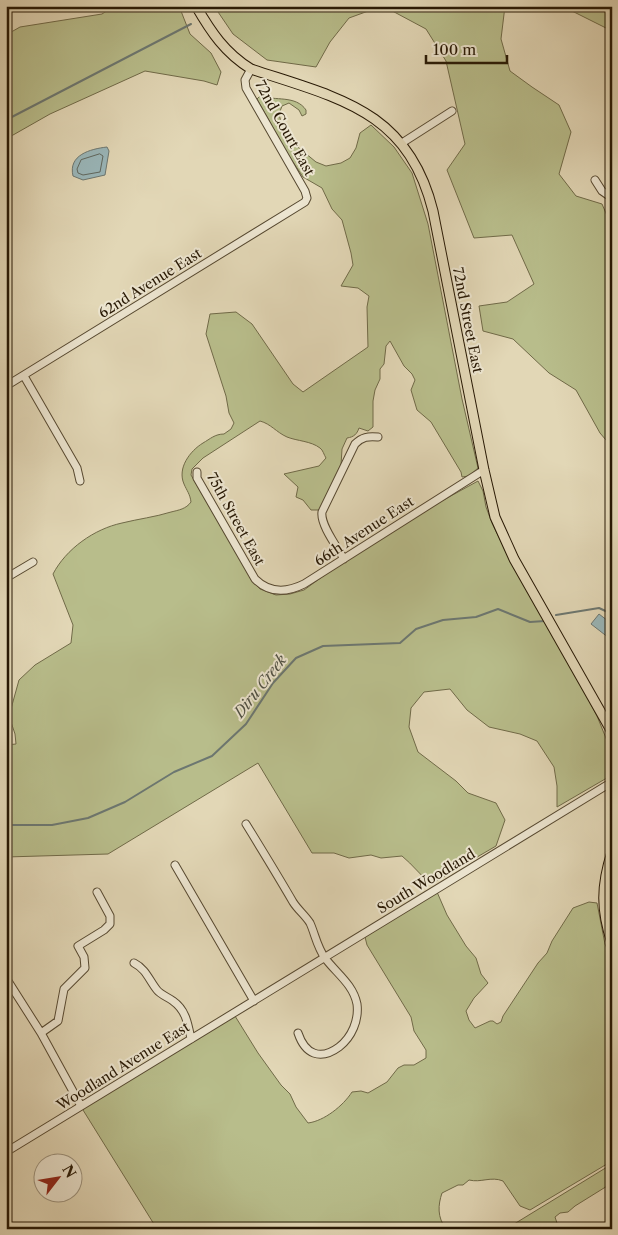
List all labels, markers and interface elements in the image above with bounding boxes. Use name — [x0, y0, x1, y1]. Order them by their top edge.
scale bar — [426, 32, 507, 64]
text: 100 m — [433, 40, 476, 59]
street label: 72nd Court East — [251, 77, 319, 179]
street label: 62nd Avenue East — [95, 244, 205, 322]
street label: 72nd Street East — [449, 266, 487, 374]
street label: 75th Street East — [203, 469, 269, 569]
street label: 66th Avenue East — [311, 492, 417, 570]
water label: Diru Creek — [229, 651, 291, 722]
street label: South Woodland — [374, 844, 479, 917]
street label: Woodland Avenue East — [52, 1018, 193, 1115]
north arrow — [32, 1152, 82, 1202]
text: N — [58, 1161, 80, 1181]

